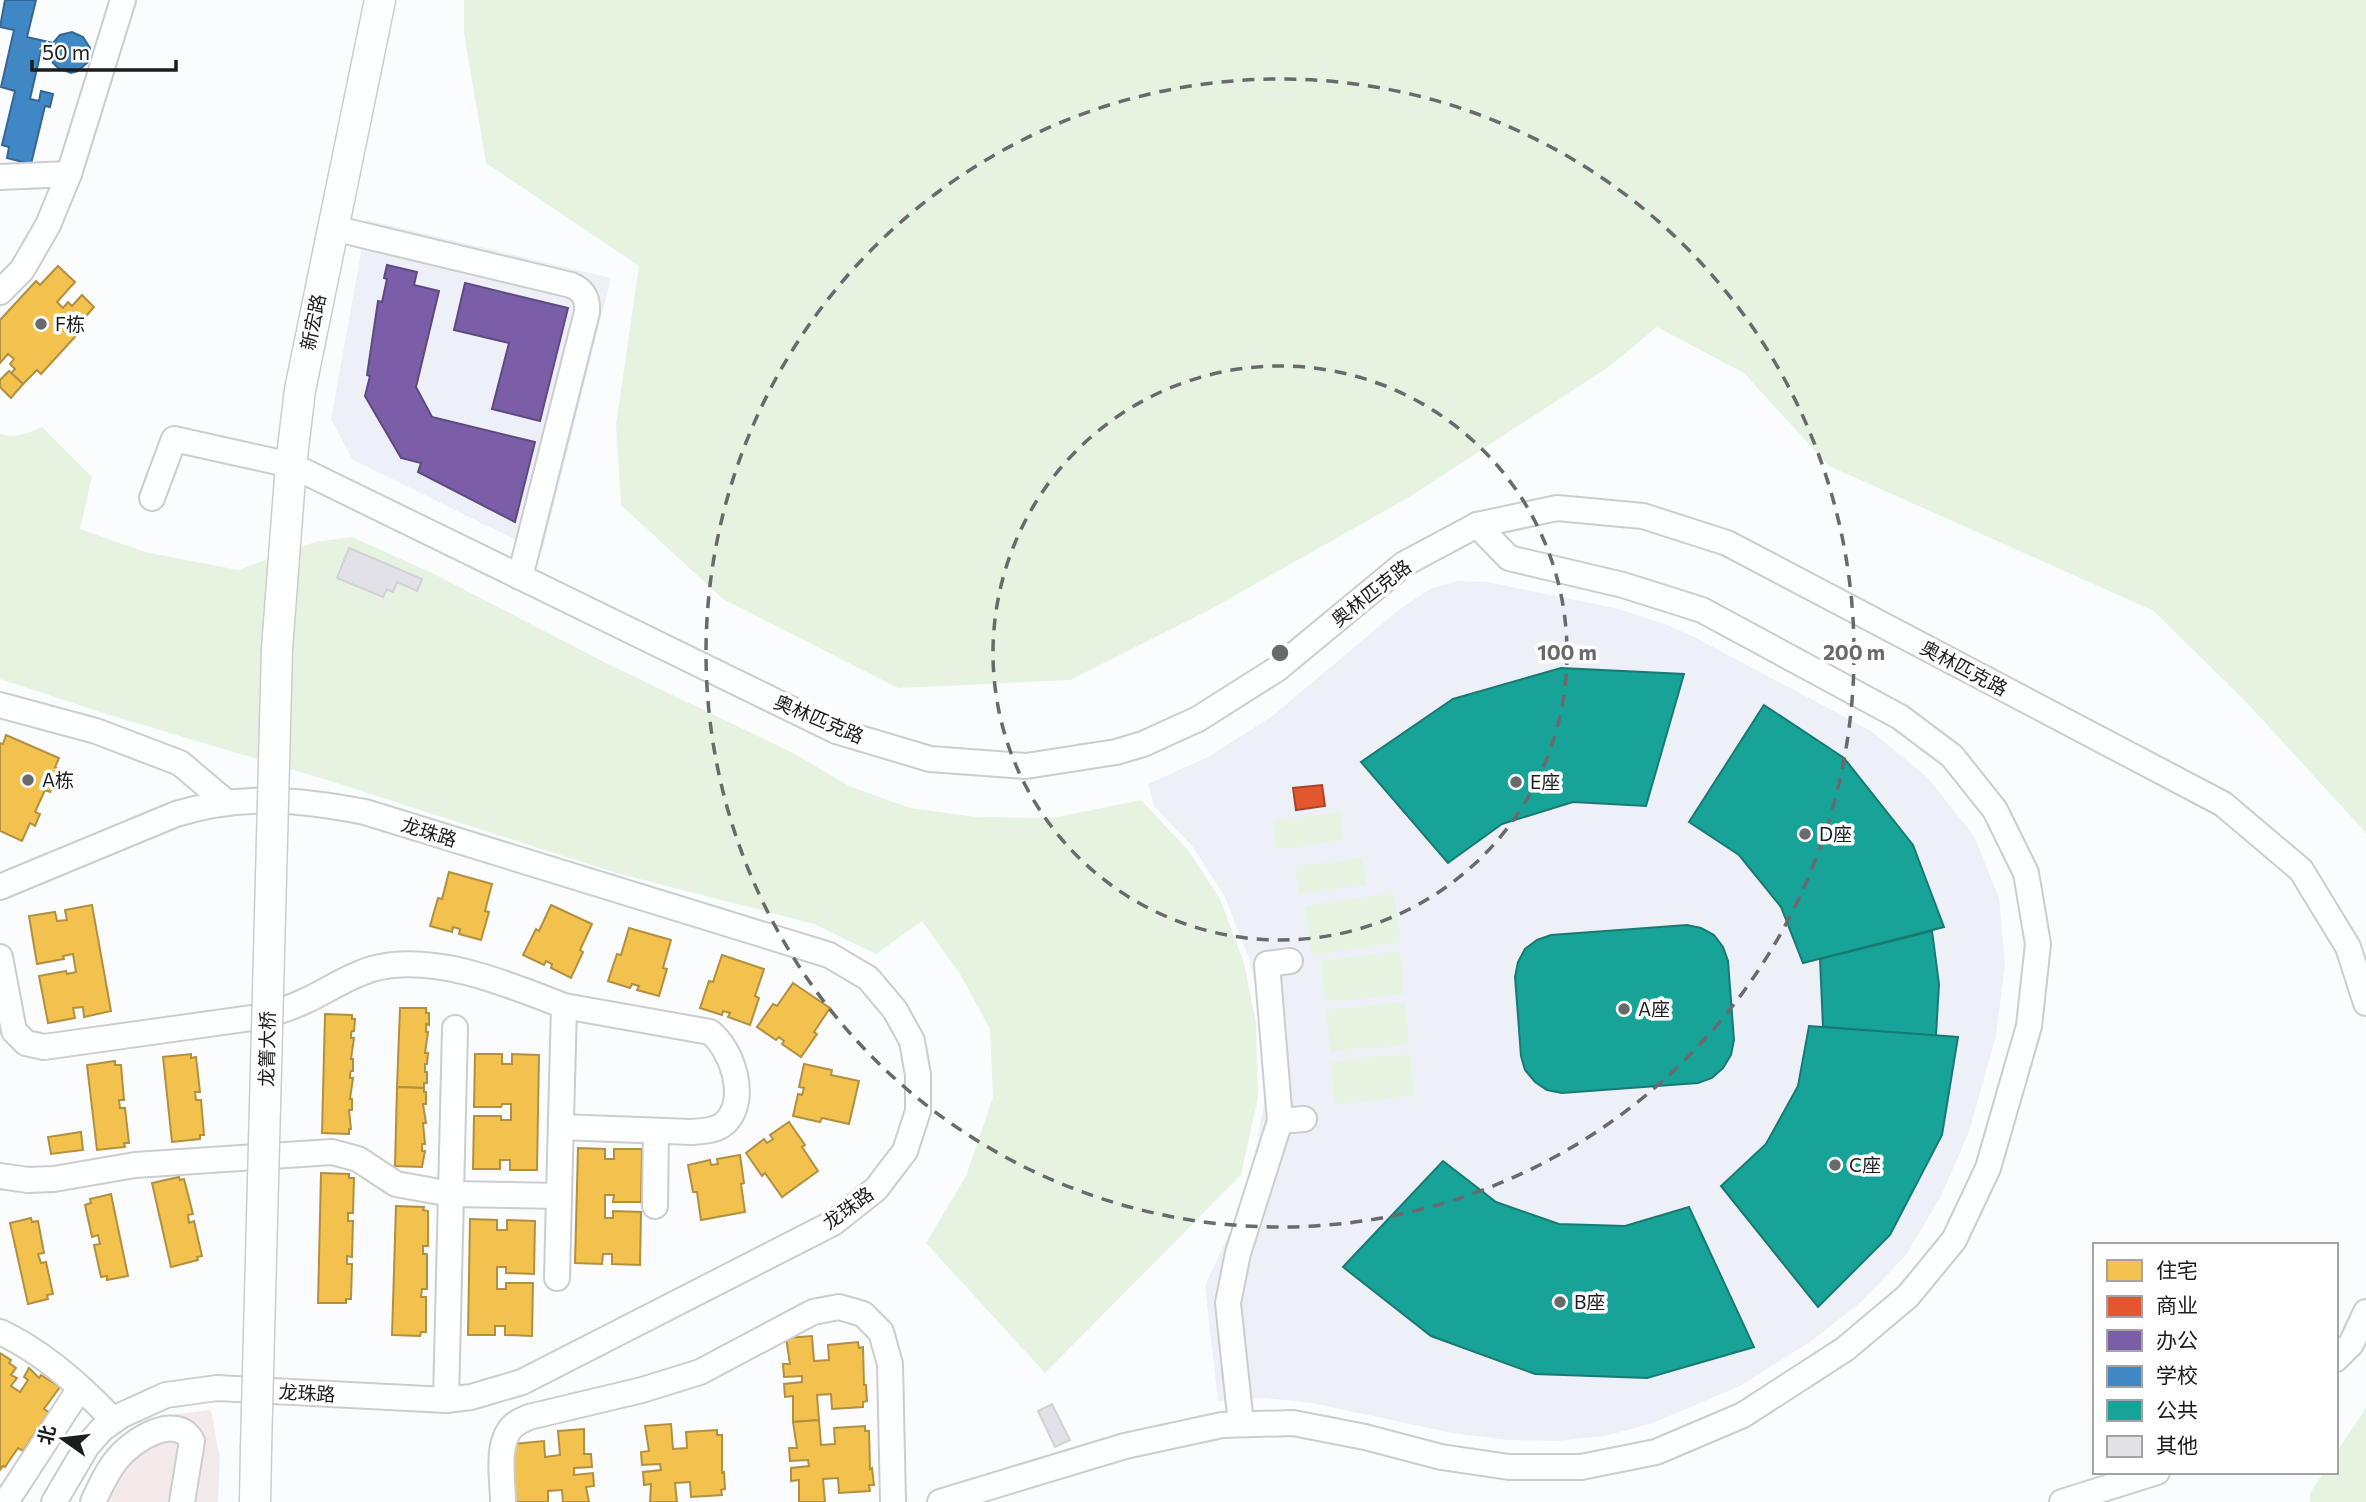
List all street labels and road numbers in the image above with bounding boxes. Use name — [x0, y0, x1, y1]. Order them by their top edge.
street label: 新宏路 — [295, 292, 330, 352]
street label: 奥林匹克路 — [1326, 554, 1415, 631]
street label: 奥林匹克路 — [1917, 635, 2012, 700]
street label: 奥林匹克路 — [771, 689, 867, 748]
street label: 龙珠路 — [399, 812, 460, 851]
street label: 龙箐大桥 — [254, 1011, 279, 1087]
street label: 龙珠路 — [818, 1182, 878, 1234]
street label: 龙珠路 — [278, 1380, 336, 1405]

